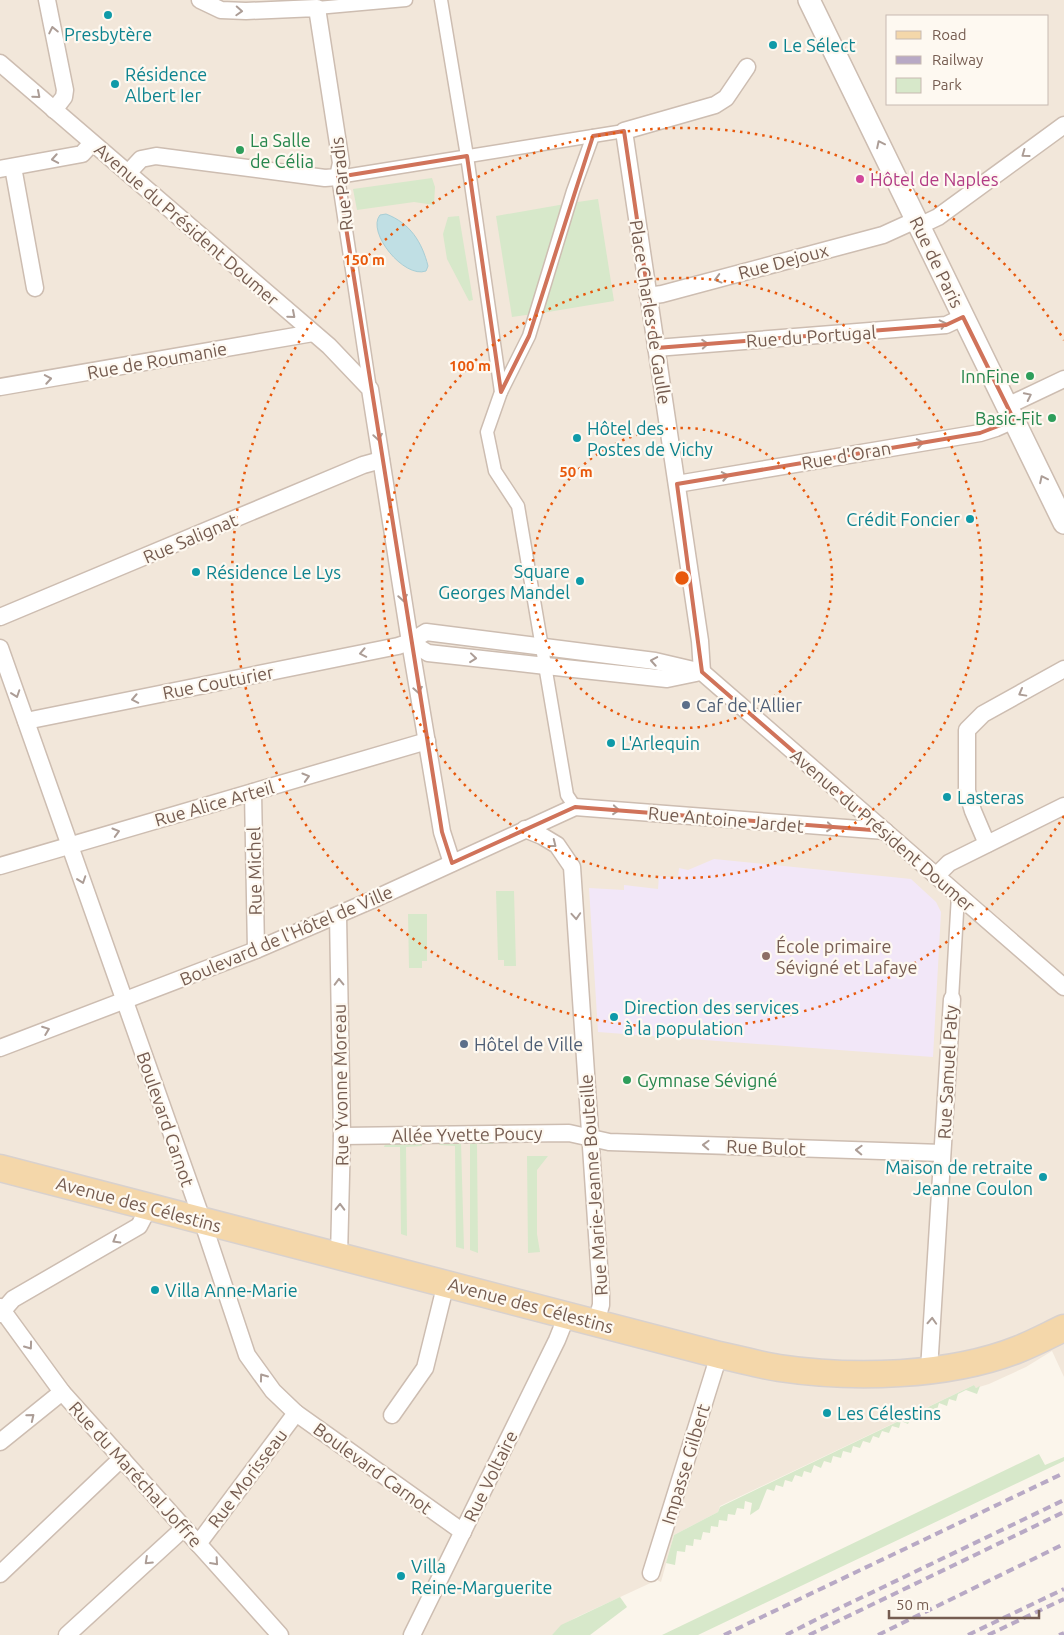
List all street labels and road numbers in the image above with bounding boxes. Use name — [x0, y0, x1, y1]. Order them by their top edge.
street label: Rue Paradis — [326, 136, 356, 232]
street label: Avenue du Président Doumer — [91, 139, 283, 309]
street label: Rue de Paris — [906, 213, 968, 311]
street label: Place Charles de Gaulle — [627, 218, 675, 406]
street label: Rue Dejoux — [736, 239, 830, 283]
street label: Rue du Portugal — [745, 321, 877, 351]
street label: Rue de Roumanie — [86, 338, 228, 382]
street label: Rue d'Oran — [800, 437, 892, 473]
street label: Rue Salignat — [140, 509, 240, 567]
street label: Rue Couturier — [161, 661, 275, 703]
street label: Avenue du Président Doumer — [787, 745, 979, 915]
street label: Rue Alice Arteil — [152, 776, 276, 830]
street label: Rue Antoine Jardet — [647, 802, 805, 836]
street label: Rue Michel — [243, 826, 265, 916]
street label: Boulevard de l'Hôtel de Ville — [177, 881, 395, 989]
street label: Rue Yvonne Moreau — [329, 1004, 351, 1166]
street label: Rue Samuel Paty — [933, 1004, 961, 1140]
street label: Boulevard Carnot — [134, 1049, 198, 1189]
street label: Rue Marie-Jeanne Bouteille — [575, 1074, 611, 1296]
street label: Allée Yvette Poucy — [391, 1123, 543, 1145]
street label: Rue Bulot — [726, 1136, 806, 1158]
street label: Avenue des Célestins — [54, 1172, 224, 1236]
street label: Avenue des Célestins — [446, 1273, 616, 1337]
street label: Rue du Maréchal Joffre — [65, 1397, 207, 1551]
street label: Impasse Gilbert — [657, 1401, 713, 1527]
street label: Boulevard Carnot — [310, 1418, 436, 1518]
street label: Rue Morisseau — [204, 1425, 290, 1531]
street label: Rue Voltaire — [459, 1427, 521, 1525]

